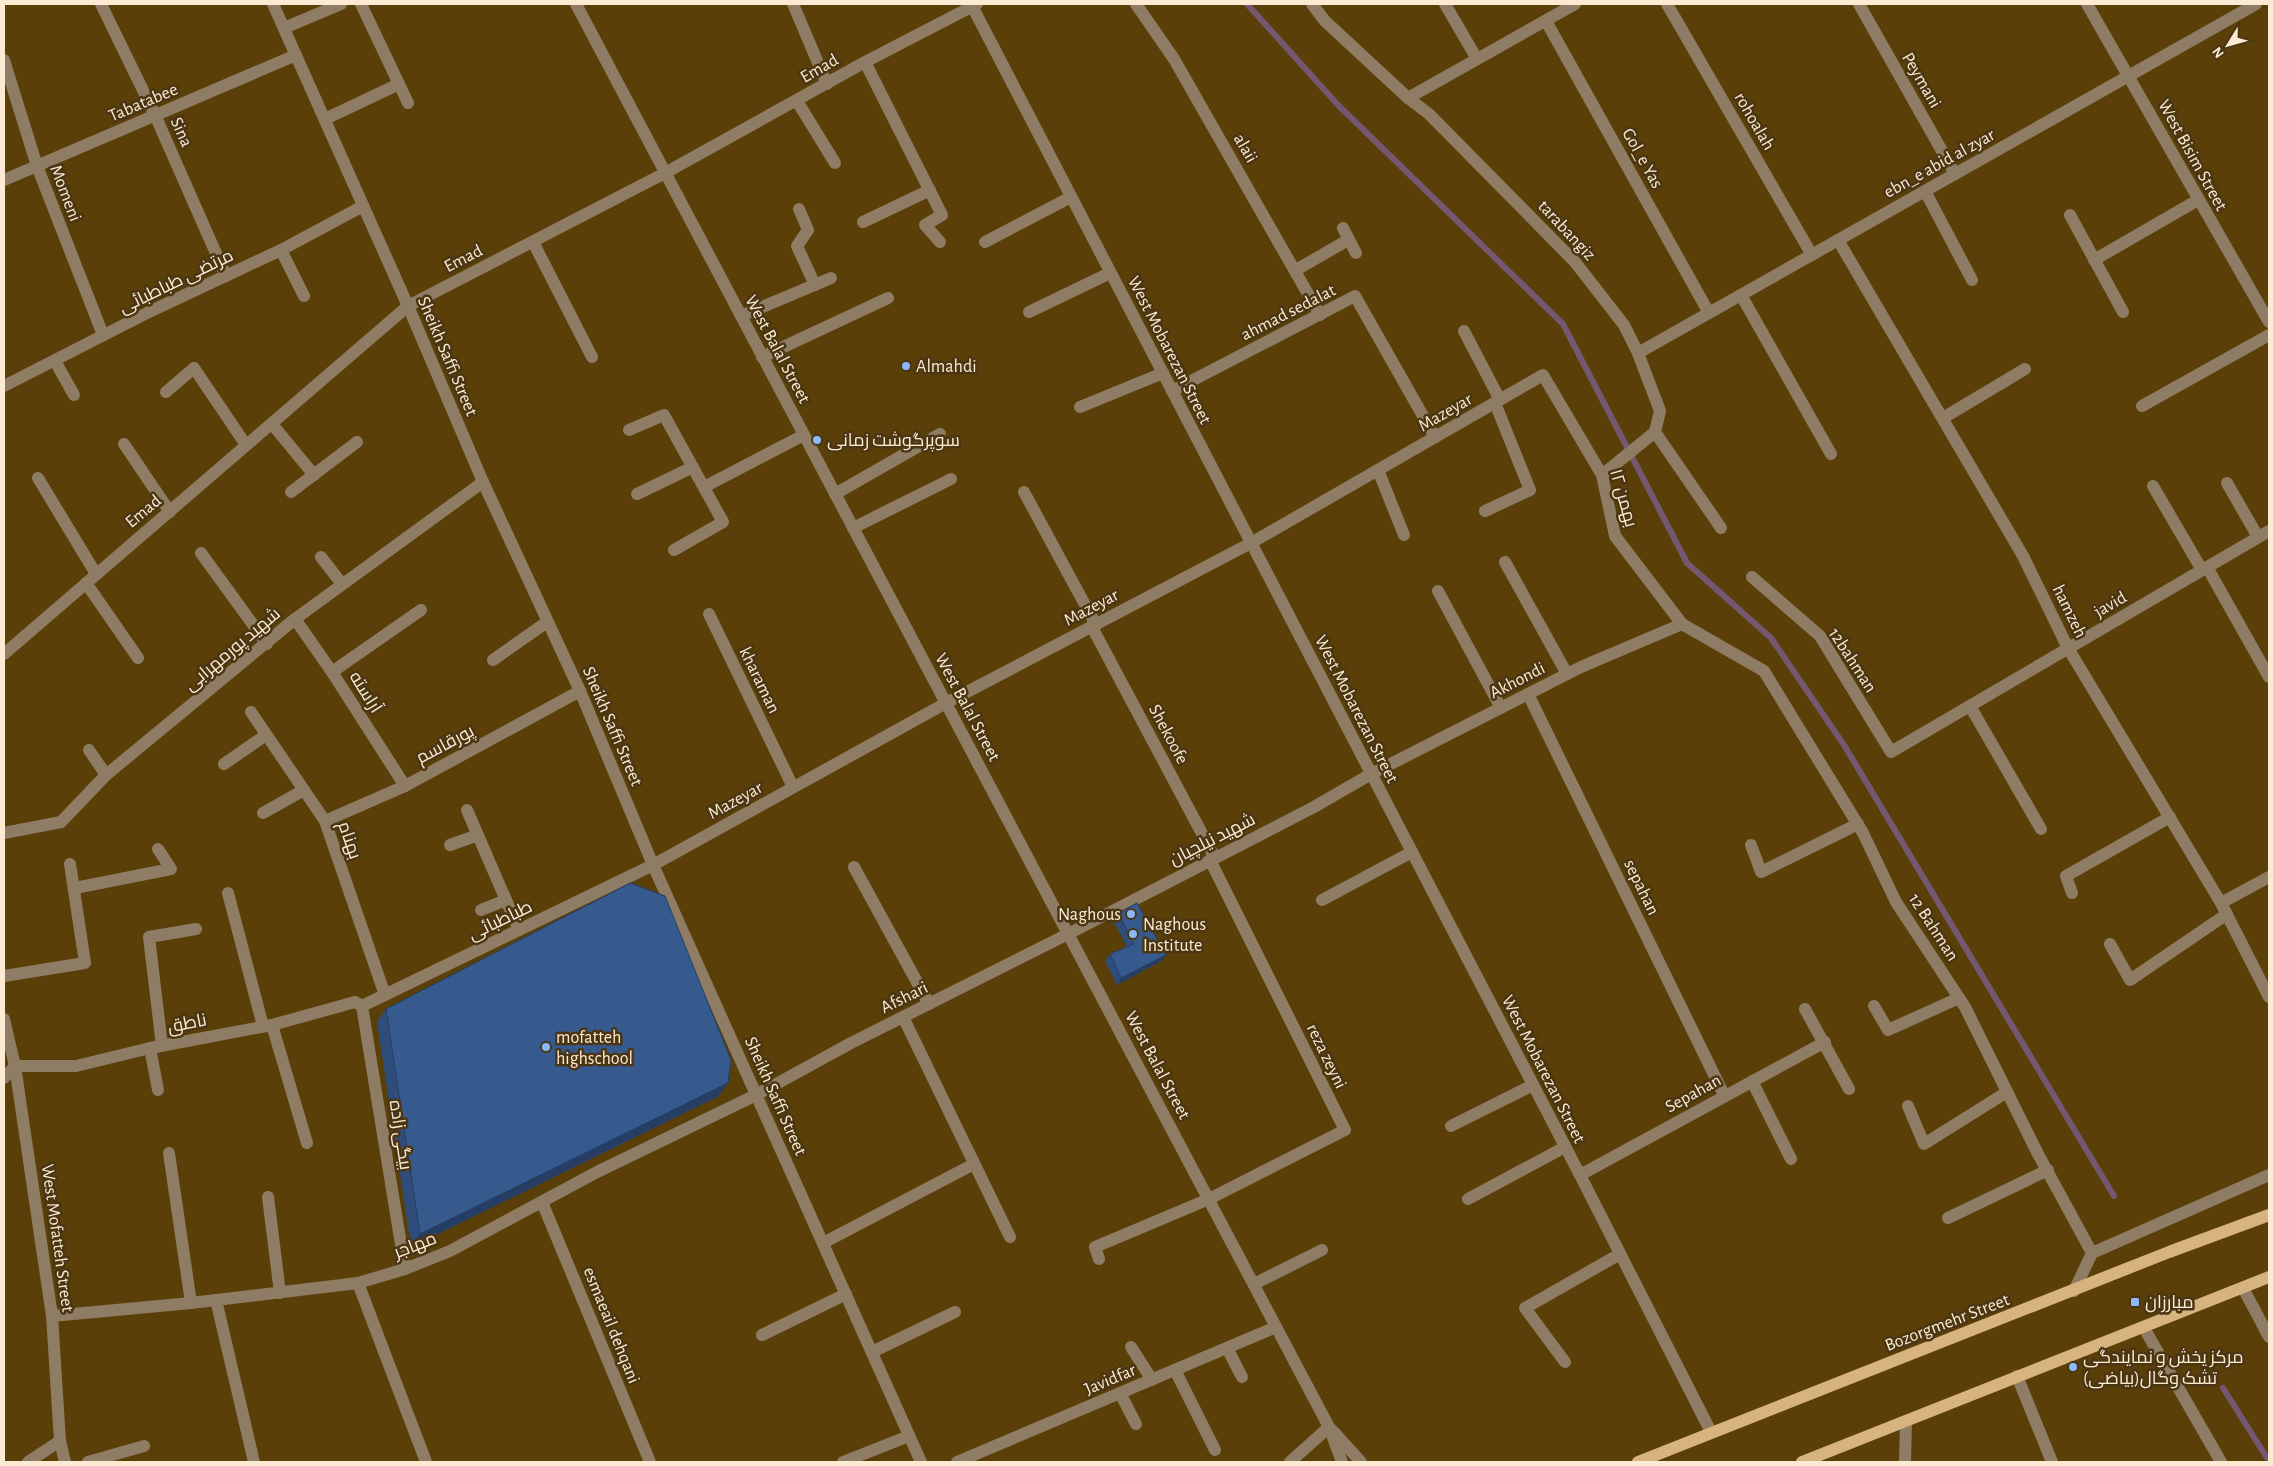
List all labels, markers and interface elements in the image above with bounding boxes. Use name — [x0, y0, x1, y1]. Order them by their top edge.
north arrow — [2203, 20, 2253, 70]
text: N — [2210, 44, 2227, 60]
street label: Peymani — [1898, 50, 1944, 111]
street label: Emad — [797, 51, 842, 87]
street label: Tabatabee — [106, 80, 181, 126]
street label: rohoalah — [1731, 90, 1778, 153]
street label: West Bisim Street — [2154, 97, 2230, 214]
street label: Sina — [167, 115, 196, 150]
street label: Gol_e Yas — [1618, 125, 1666, 192]
street label: ebn_e abid al zyar — [1881, 126, 1998, 202]
street label: alaii — [1230, 131, 1260, 166]
street label: Momeni — [46, 163, 84, 224]
street label: tarabangiz — [1534, 197, 1598, 264]
street label: Emad — [441, 242, 486, 276]
street label: مرتضی طباطبائی — [116, 246, 237, 318]
street label: West Mobarezan Street — [1124, 274, 1214, 428]
street label: ahmad sedalat — [1238, 281, 1339, 344]
street label: West Balal Street — [741, 292, 813, 407]
street label: Sheikh Saffi Street — [414, 294, 480, 419]
place label: Almahdi — [916, 358, 977, 376]
marker: Almahdi — [900, 360, 912, 372]
street label: Mazeyar — [1415, 390, 1476, 435]
place label: سوپرگوشت زمانی — [827, 431, 960, 452]
marker: سوپرگوشت زمانی — [811, 434, 823, 446]
street label: ۱۲ بهمن — [1605, 467, 1640, 530]
street label: Emad — [122, 492, 165, 532]
street label: hamzeh — [2049, 582, 2090, 641]
street label: Mazeyar — [1061, 586, 1122, 630]
street label: javid — [2091, 589, 2130, 621]
street label: شهید پورمهرابی — [181, 604, 285, 696]
street label: 12bahman — [1825, 625, 1880, 696]
street label: West Mobarezan Street — [1311, 633, 1401, 787]
street label: kharaman — [735, 644, 783, 716]
street label: West Balal Street — [931, 650, 1003, 765]
street label: Akhondi — [1487, 659, 1548, 702]
street label: Sheikh Saffi Street — [579, 664, 645, 789]
street label: آراسته — [345, 668, 386, 717]
street label: Shekoofe — [1145, 702, 1191, 767]
street label: پورقاسم — [413, 722, 479, 769]
street label: Mazeyar — [705, 779, 766, 823]
street label: شهید نیلچیان — [1166, 810, 1259, 871]
street label: بهنام — [332, 819, 364, 862]
street label: sepahan — [1620, 857, 1662, 918]
street label: 12 Bahman — [1905, 891, 1961, 964]
street label: طباطبائی — [466, 898, 536, 945]
place label: Naghous — [1058, 906, 1121, 924]
marker: Naghous — [1125, 908, 1137, 920]
place label: Naghous Institute — [1143, 916, 1206, 955]
marker: Naghous Institute — [1127, 928, 1139, 940]
street label: Afshari — [878, 979, 931, 1017]
street label: West Mobarezan Street — [1498, 993, 1588, 1147]
street label: West Balal Street — [1121, 1008, 1193, 1123]
street label: ناطق — [166, 1011, 209, 1039]
street label: reza zeyni — [1303, 1021, 1349, 1092]
place label: mofatteh highschool — [556, 1029, 633, 1068]
street label: Sheikh Saffi Street — [741, 1034, 809, 1159]
marker: mofatteh highschool — [540, 1041, 552, 1053]
street label: Sepahan — [1663, 1071, 1724, 1116]
street label: بیگی زاده — [385, 1099, 414, 1172]
street label: West Mofatteh Street — [38, 1163, 76, 1313]
street label: مهاجر — [391, 1230, 440, 1264]
street label: esmaeail dehqani — [580, 1265, 643, 1386]
street label: Bozorgmehr Street — [1883, 1291, 2012, 1355]
place label: مبارزان — [2145, 1294, 2193, 1313]
marker: مبارزان — [2129, 1296, 2141, 1308]
place label: مرکز پخش و نمایندگی تشک وگال(بیاضی) — [2083, 1348, 2244, 1389]
street label: Javidfar — [1082, 1361, 1139, 1399]
marker: مرکز پخش و نمایندگی تشک وگال(بیاضی) — [2067, 1361, 2079, 1373]

